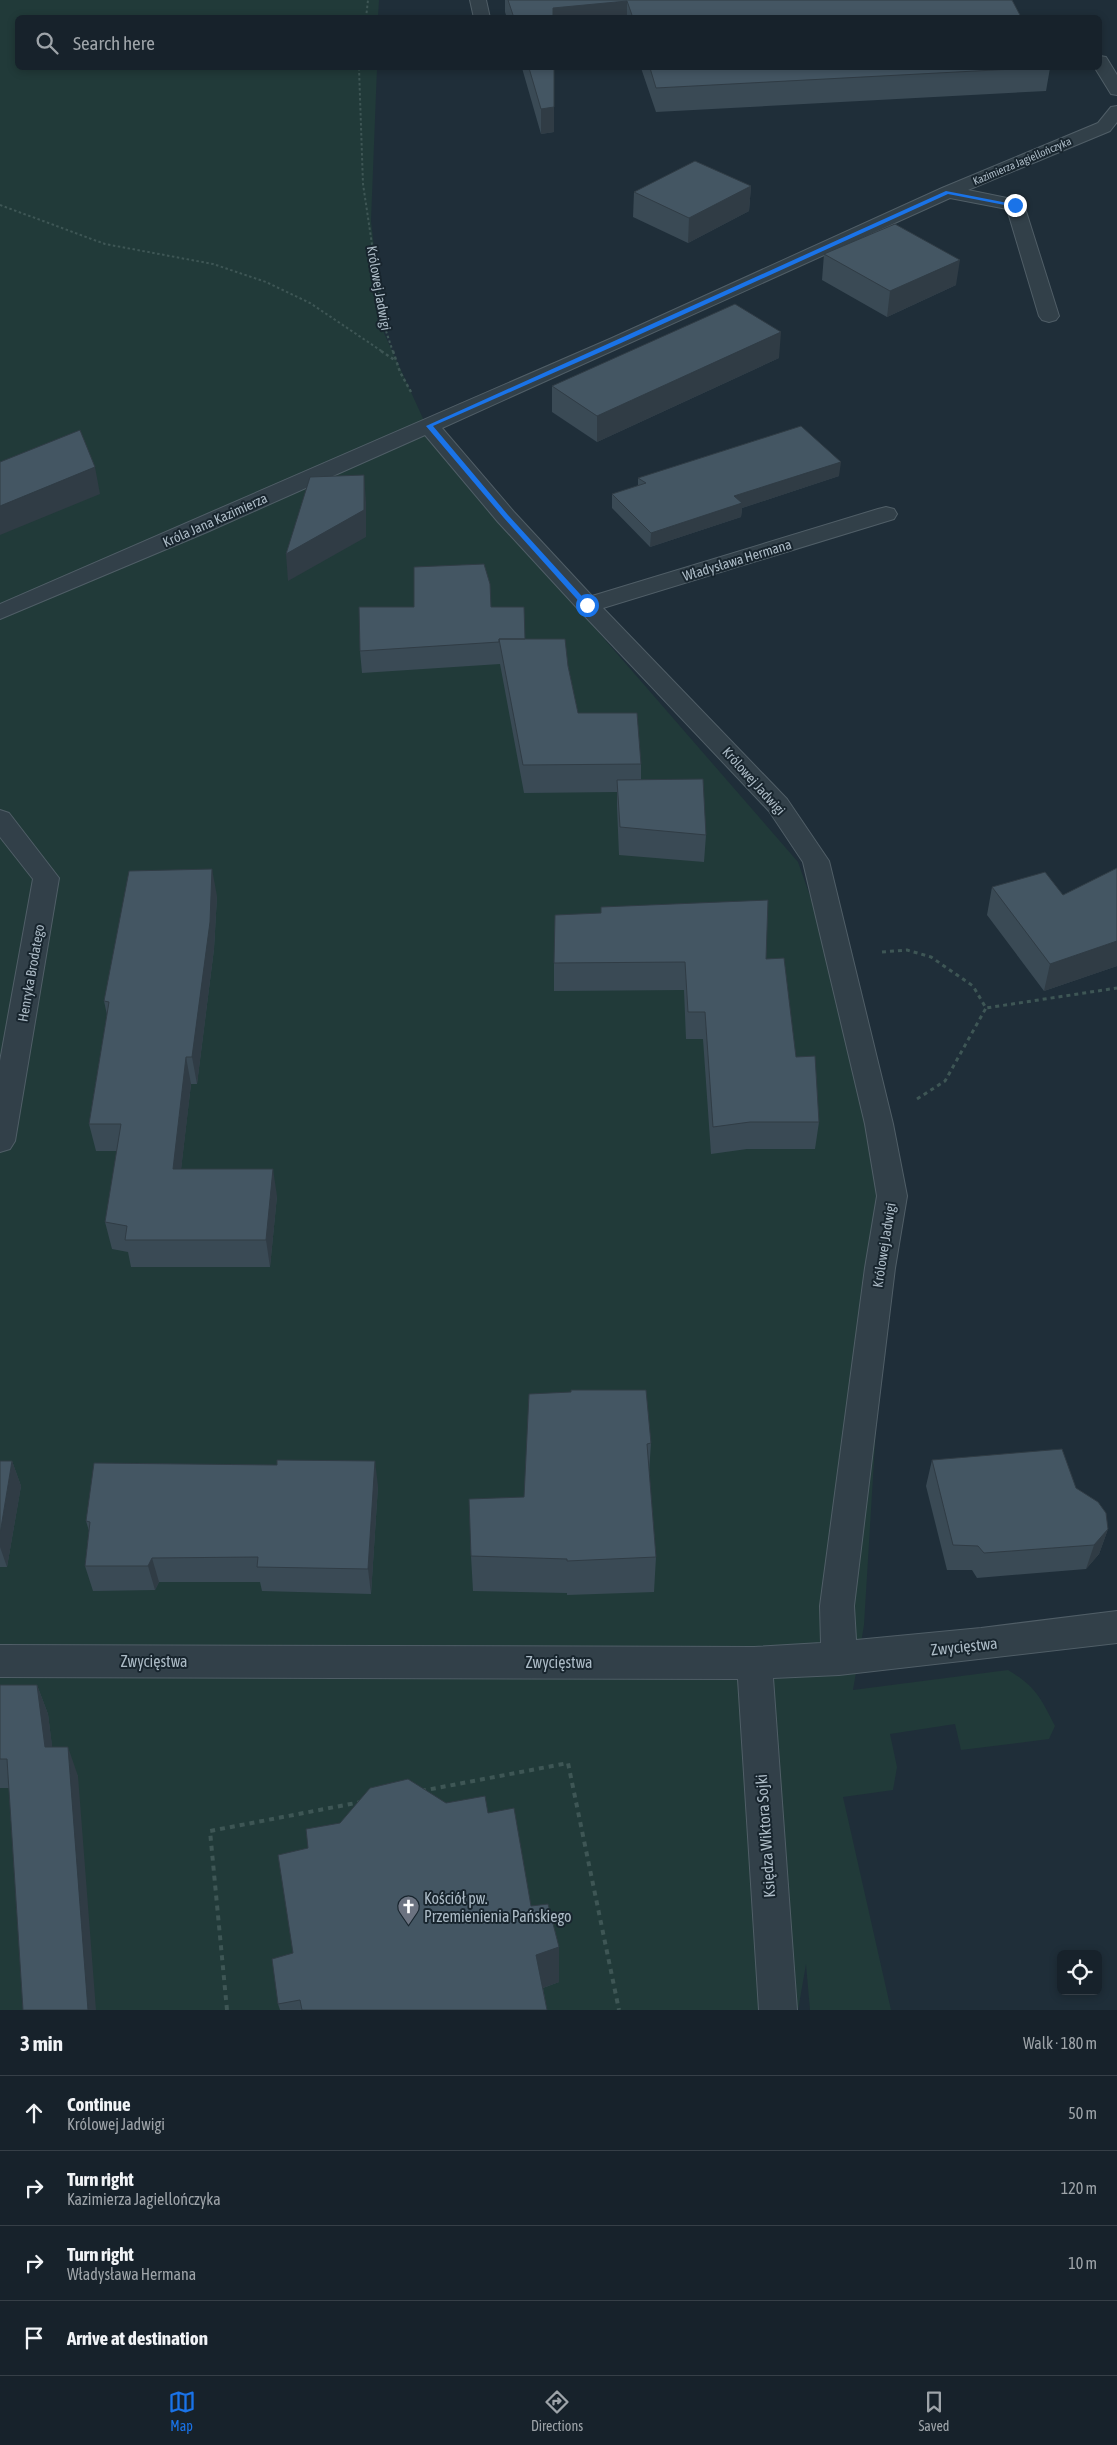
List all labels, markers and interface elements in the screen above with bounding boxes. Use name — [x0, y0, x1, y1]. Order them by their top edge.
search box — [15, 15, 1102, 70]
icon: search — [33, 29, 61, 57]
text: Search here — [73, 32, 155, 54]
street label: Kazimierza Jagiellończyka — [971, 135, 1073, 187]
route end — [1004, 194, 1027, 217]
street label: Królowej Jadwigi — [364, 244, 394, 332]
street label: Króla Jana Kazimierza — [160, 490, 270, 550]
street label: Władysława Hermana — [681, 536, 793, 584]
route start — [576, 594, 599, 617]
street label: Królowej Jadwigi — [719, 744, 789, 818]
street label: Henryka Brodatego — [15, 923, 47, 1023]
street label: Królowej Jadwigi — [869, 1201, 899, 1289]
street label: Zwycięstwa — [930, 1634, 998, 1659]
street label: Zwycięstwa — [120, 1652, 188, 1671]
street label: Zwycięstwa — [525, 1653, 593, 1672]
street label: Księdza Wiktora Sojki — [752, 1774, 779, 1898]
place label: Kościół pw. Przemienienia Pańskiego — [424, 1889, 572, 1926]
church icon: Kościół pw. Przemienienia Pańskiego — [396, 1895, 420, 1926]
map controls — [1057, 1950, 1102, 1995]
button: locate — [1057, 1950, 1102, 1995]
text: 3 min — [20, 2031, 63, 2055]
text: Walk · 180 m — [1023, 2034, 1097, 2052]
text: Continue — [67, 2093, 131, 2115]
icon: ahead — [20, 2099, 48, 2127]
text: 50 m — [1068, 2104, 1097, 2122]
text: Królowej Jadwigi — [67, 2115, 165, 2133]
text: Turn right — [67, 2168, 134, 2190]
icon: right — [20, 2174, 48, 2202]
text: 120 m — [1061, 2179, 1097, 2197]
text: Kazimierza Jagiellończyka — [67, 2190, 221, 2208]
text: Turn right — [67, 2243, 134, 2265]
icon: right — [20, 2249, 48, 2277]
text: 10 m — [1068, 2254, 1097, 2272]
text: Władysława Hermana — [67, 2265, 196, 2283]
icon: arrive — [20, 2324, 48, 2352]
text: Arrive at destination — [67, 2327, 208, 2349]
tab: Map — [168, 2388, 196, 2434]
tab: Directions — [531, 2388, 583, 2434]
tab: Saved — [918, 2388, 949, 2434]

